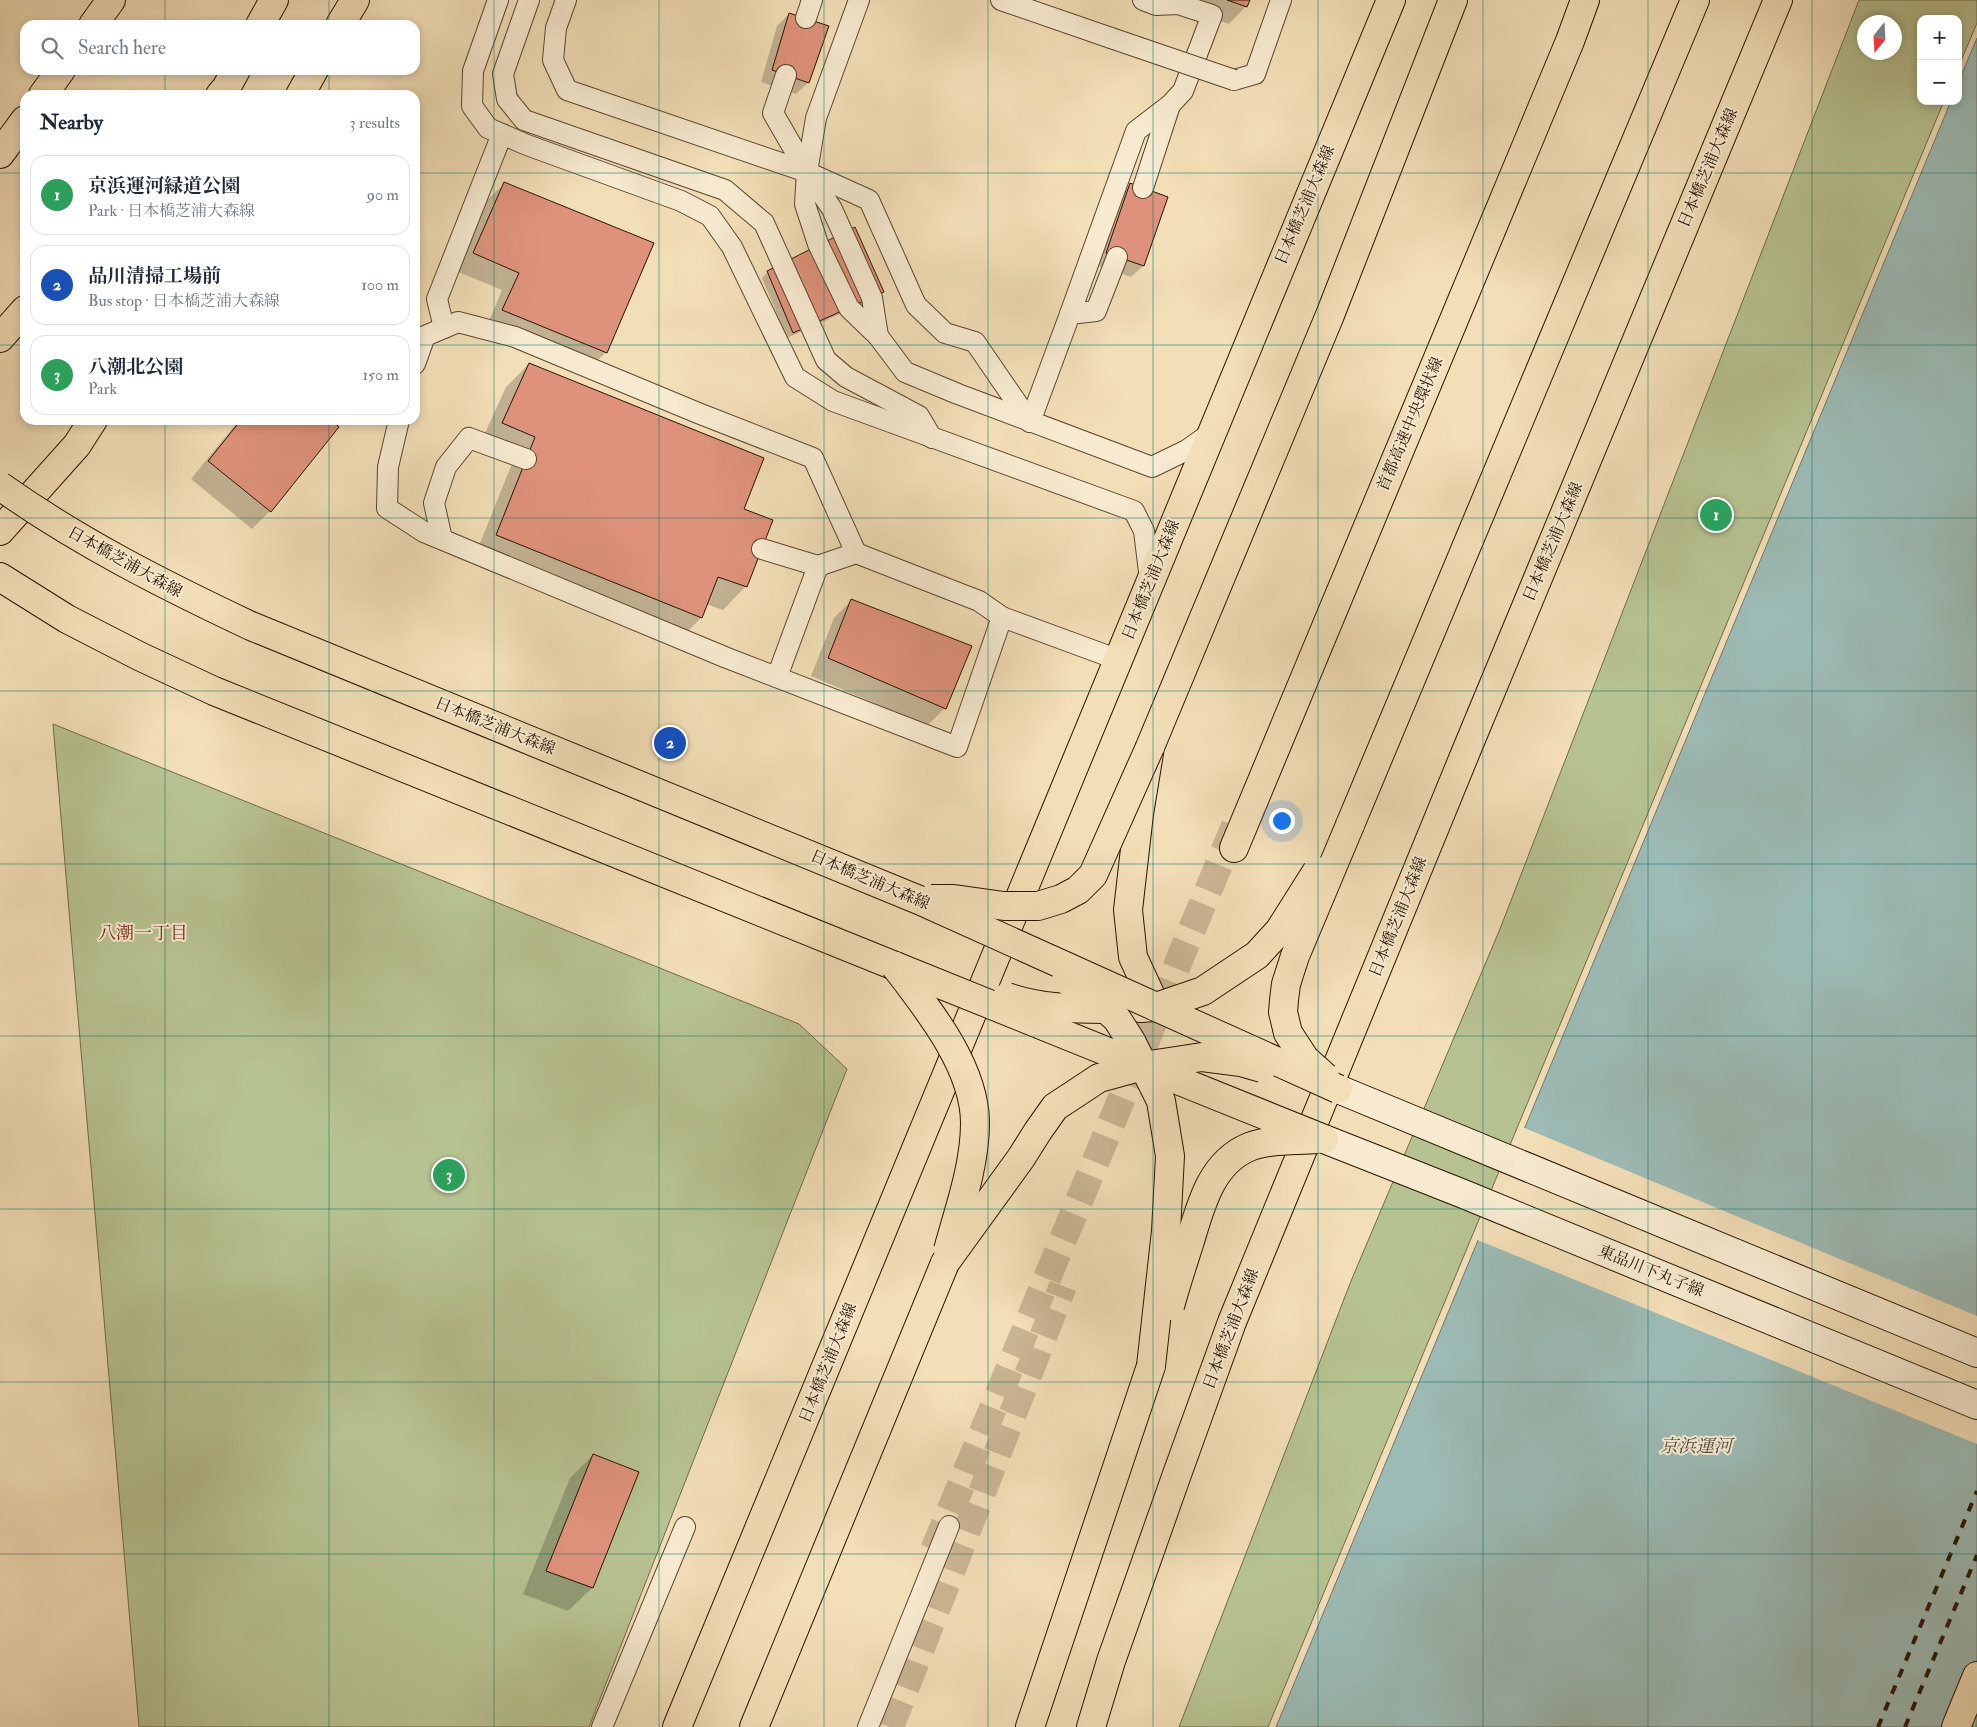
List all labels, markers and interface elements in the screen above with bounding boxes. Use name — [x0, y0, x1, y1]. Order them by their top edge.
north arrow — [1857, 15, 1902, 60]
map controls — [1917, 15, 1962, 105]
button: + — [1917, 15, 1962, 60]
search box — [20, 20, 420, 75]
icon: search — [38, 34, 66, 62]
text: Search here — [78, 36, 166, 60]
button: − — [1917, 60, 1962, 105]
street label: 日本橋芝浦大森線 — [1674, 105, 1742, 231]
text: Nearby — [40, 109, 103, 136]
text: 3 results — [349, 113, 400, 133]
street label: 日本橋芝浦大森線 — [1271, 142, 1339, 268]
text: 京浜運河緑道公園 — [88, 174, 240, 198]
text: 1 — [54, 185, 60, 205]
text: 90 m — [367, 185, 399, 205]
text: Park · 日本橋芝浦大森線 — [88, 201, 255, 221]
text: 品川清掃工場前 — [88, 264, 221, 288]
text: 2 — [53, 275, 61, 295]
text: 100 m — [361, 275, 399, 295]
text: Bus stop · 日本橋芝浦大森線 — [88, 291, 280, 311]
street label: 首都高速中央環状線 — [1373, 354, 1447, 494]
text: 八潮北公園 — [88, 355, 183, 379]
text: 3 — [54, 365, 60, 385]
text: 150 m — [362, 365, 399, 385]
text: Park — [88, 379, 117, 399]
street label: 日本橋芝浦大森線 — [1519, 479, 1587, 605]
pin: 1 — [1700, 496, 1732, 534]
street label: 日本橋芝浦大森線 — [1118, 517, 1184, 643]
street label: 日本橋芝浦大森線 — [64, 522, 186, 602]
street label: 日本橋芝浦大森線 — [432, 693, 558, 759]
pin: 2 — [654, 724, 686, 762]
your location — [1269, 808, 1295, 834]
street label: 日本橋芝浦大森線 — [807, 846, 933, 914]
street label: 日本橋芝浦大森線 — [1365, 854, 1431, 980]
district label: 八潮一丁目 — [98, 922, 188, 945]
pin: 3 — [433, 1156, 465, 1194]
street label: 東品川下丸子線 — [1595, 1241, 1707, 1301]
street label: 日本橋芝浦大森線 — [1199, 1266, 1263, 1392]
street label: 日本橋芝浦大森線 — [795, 1300, 861, 1426]
water label: 京浜運河 — [1660, 1435, 1735, 1458]

